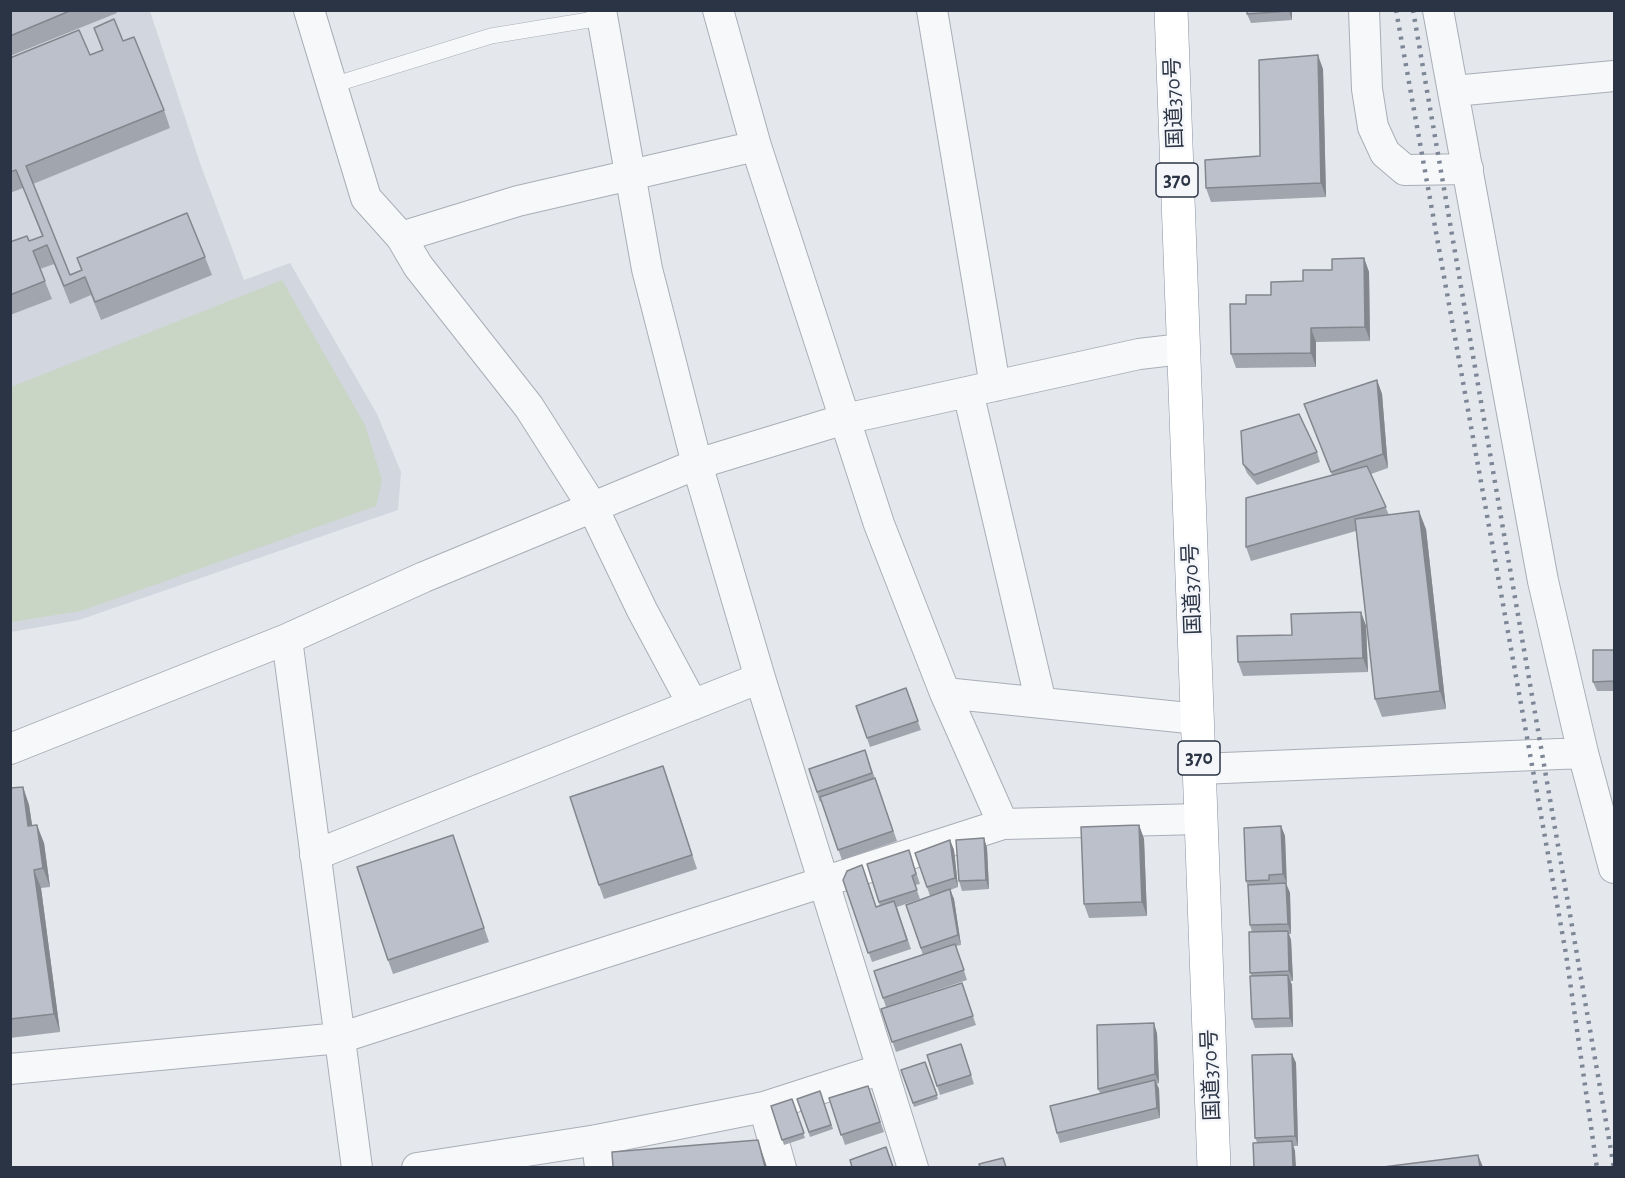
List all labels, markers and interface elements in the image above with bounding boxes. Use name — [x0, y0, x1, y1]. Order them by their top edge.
street label: 国道370号 — [1160, 57, 1188, 149]
road number: 370 — [1156, 163, 1198, 197]
street label: 国道370号 — [1178, 543, 1206, 635]
road number: 370 — [1178, 741, 1220, 775]
street label: 国道370号 — [1197, 1029, 1225, 1121]

